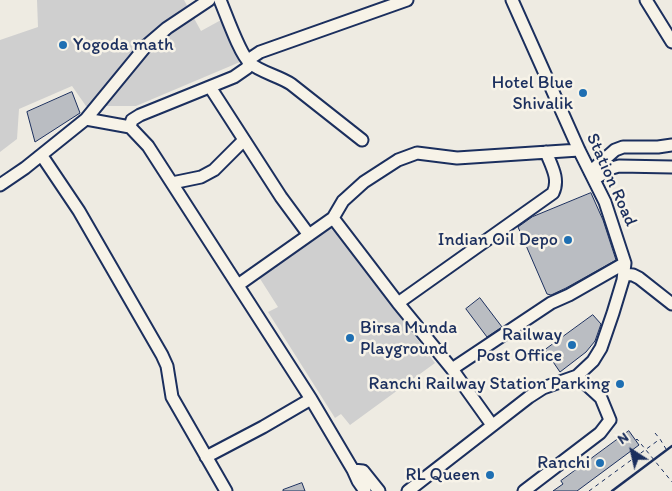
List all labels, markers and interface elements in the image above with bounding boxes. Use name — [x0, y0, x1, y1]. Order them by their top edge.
place label: Yogoda math — [73, 34, 173, 56]
marker: Yogoda math — [57, 39, 69, 51]
place label: Hotel Blue Shivalik — [492, 72, 573, 115]
marker: Hotel Blue Shivalik — [577, 87, 589, 99]
street label: Station Road — [581, 130, 641, 230]
place label: Indian Oil Depo — [438, 229, 558, 251]
marker: Indian Oil Depo — [562, 234, 574, 246]
place label: Birsa Munda Playground — [360, 317, 457, 359]
place label: Railway Post Office — [476, 324, 562, 366]
marker: Birsa Munda Playground — [344, 332, 356, 344]
marker: Railway Post Office — [566, 339, 578, 351]
place label: Ranchi Railway Station Parking — [369, 373, 610, 395]
marker: Ranchi Railway Station Parking — [614, 378, 626, 390]
north arrow — [607, 426, 657, 476]
text: N — [614, 429, 632, 448]
place label: Ranchi — [537, 452, 590, 474]
marker: Ranchi — [594, 457, 606, 469]
place label: RL Queen — [406, 464, 480, 486]
marker: RL Queen — [484, 469, 496, 481]

